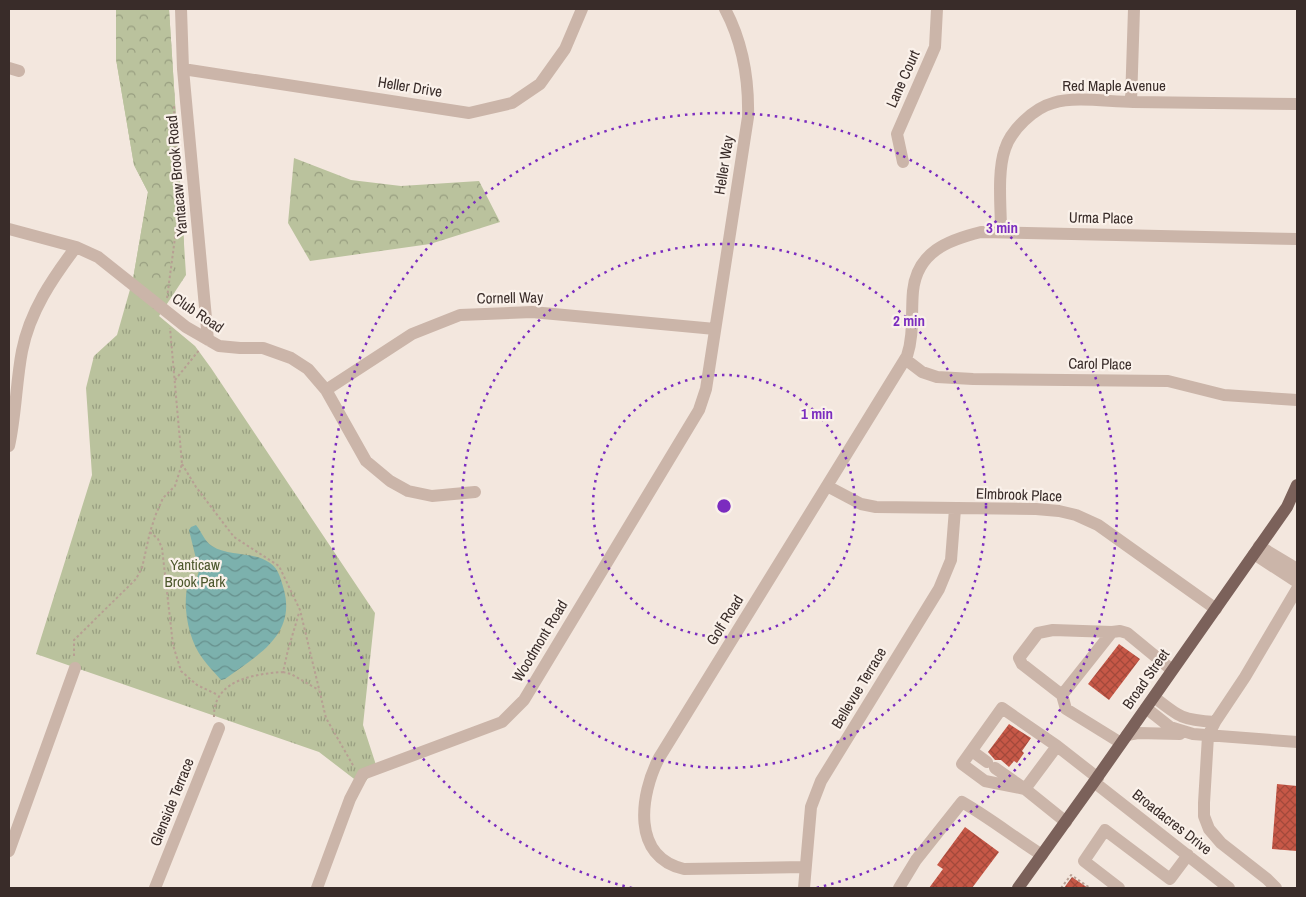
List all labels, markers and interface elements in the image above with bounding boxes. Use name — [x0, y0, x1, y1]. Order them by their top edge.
street label: Lane Court — [881, 46, 925, 111]
street label: Heller Drive — [376, 71, 444, 102]
street label: Red Maple Avenue — [1062, 75, 1166, 96]
street label: Yantacaw Brook Road — [161, 115, 192, 237]
street label: Heller Way — [708, 133, 739, 196]
street label: Urma Place — [1069, 206, 1133, 229]
text: 3 min — [986, 217, 1018, 238]
street label: Cornell Way — [477, 286, 544, 309]
street label: Club Road — [168, 288, 228, 338]
text: 2 min — [893, 310, 925, 331]
street label: Carol Place — [1068, 352, 1132, 375]
text: 1 min — [801, 403, 833, 424]
street label: Elmbrook Place — [976, 483, 1063, 507]
centre of rings — [715, 497, 733, 515]
park label: Yanticaw Brook Park — [165, 554, 226, 592]
street label: Golf Road — [701, 591, 748, 649]
street label: Woodmont Road — [507, 596, 572, 686]
street label: Bellevue Terrace — [826, 643, 891, 732]
street label: Broad Street — [1117, 644, 1174, 713]
street label: Glenside Terrace — [144, 754, 199, 849]
street label: Broadacres Drive — [1128, 784, 1217, 859]

